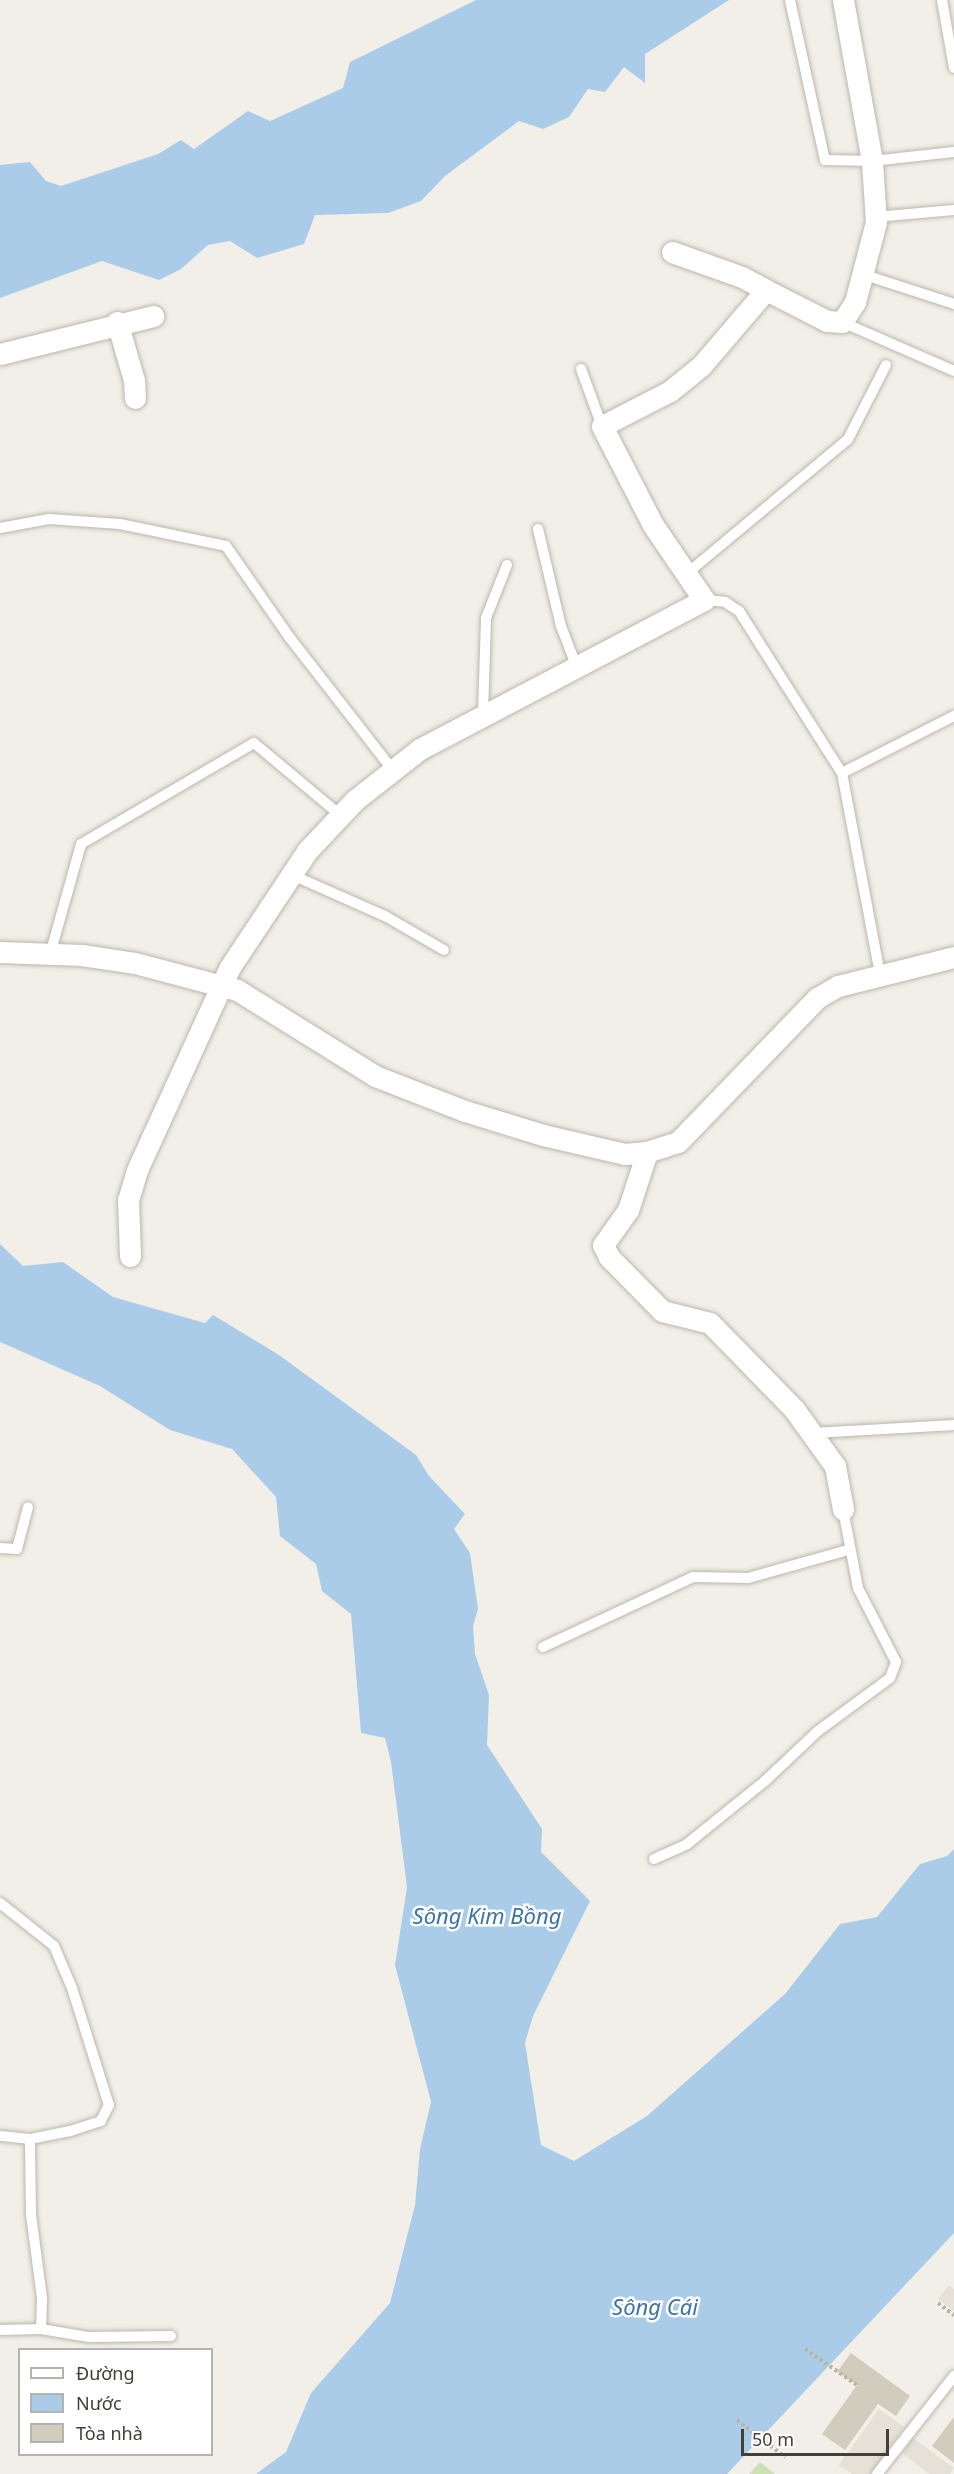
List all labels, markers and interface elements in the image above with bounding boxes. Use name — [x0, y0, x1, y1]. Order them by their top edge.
water label: Sông Kim Bồng — [413, 1903, 561, 1929]
water label: Sông Cái — [612, 2294, 698, 2320]
legend — [18, 2348, 213, 2456]
text: Đường — [76, 2361, 135, 2385]
text: Nước — [76, 2391, 122, 2415]
scale bar — [744, 2417, 892, 2455]
text: Tòa nhà — [76, 2421, 143, 2445]
text: 50 m — [752, 2427, 794, 2451]

